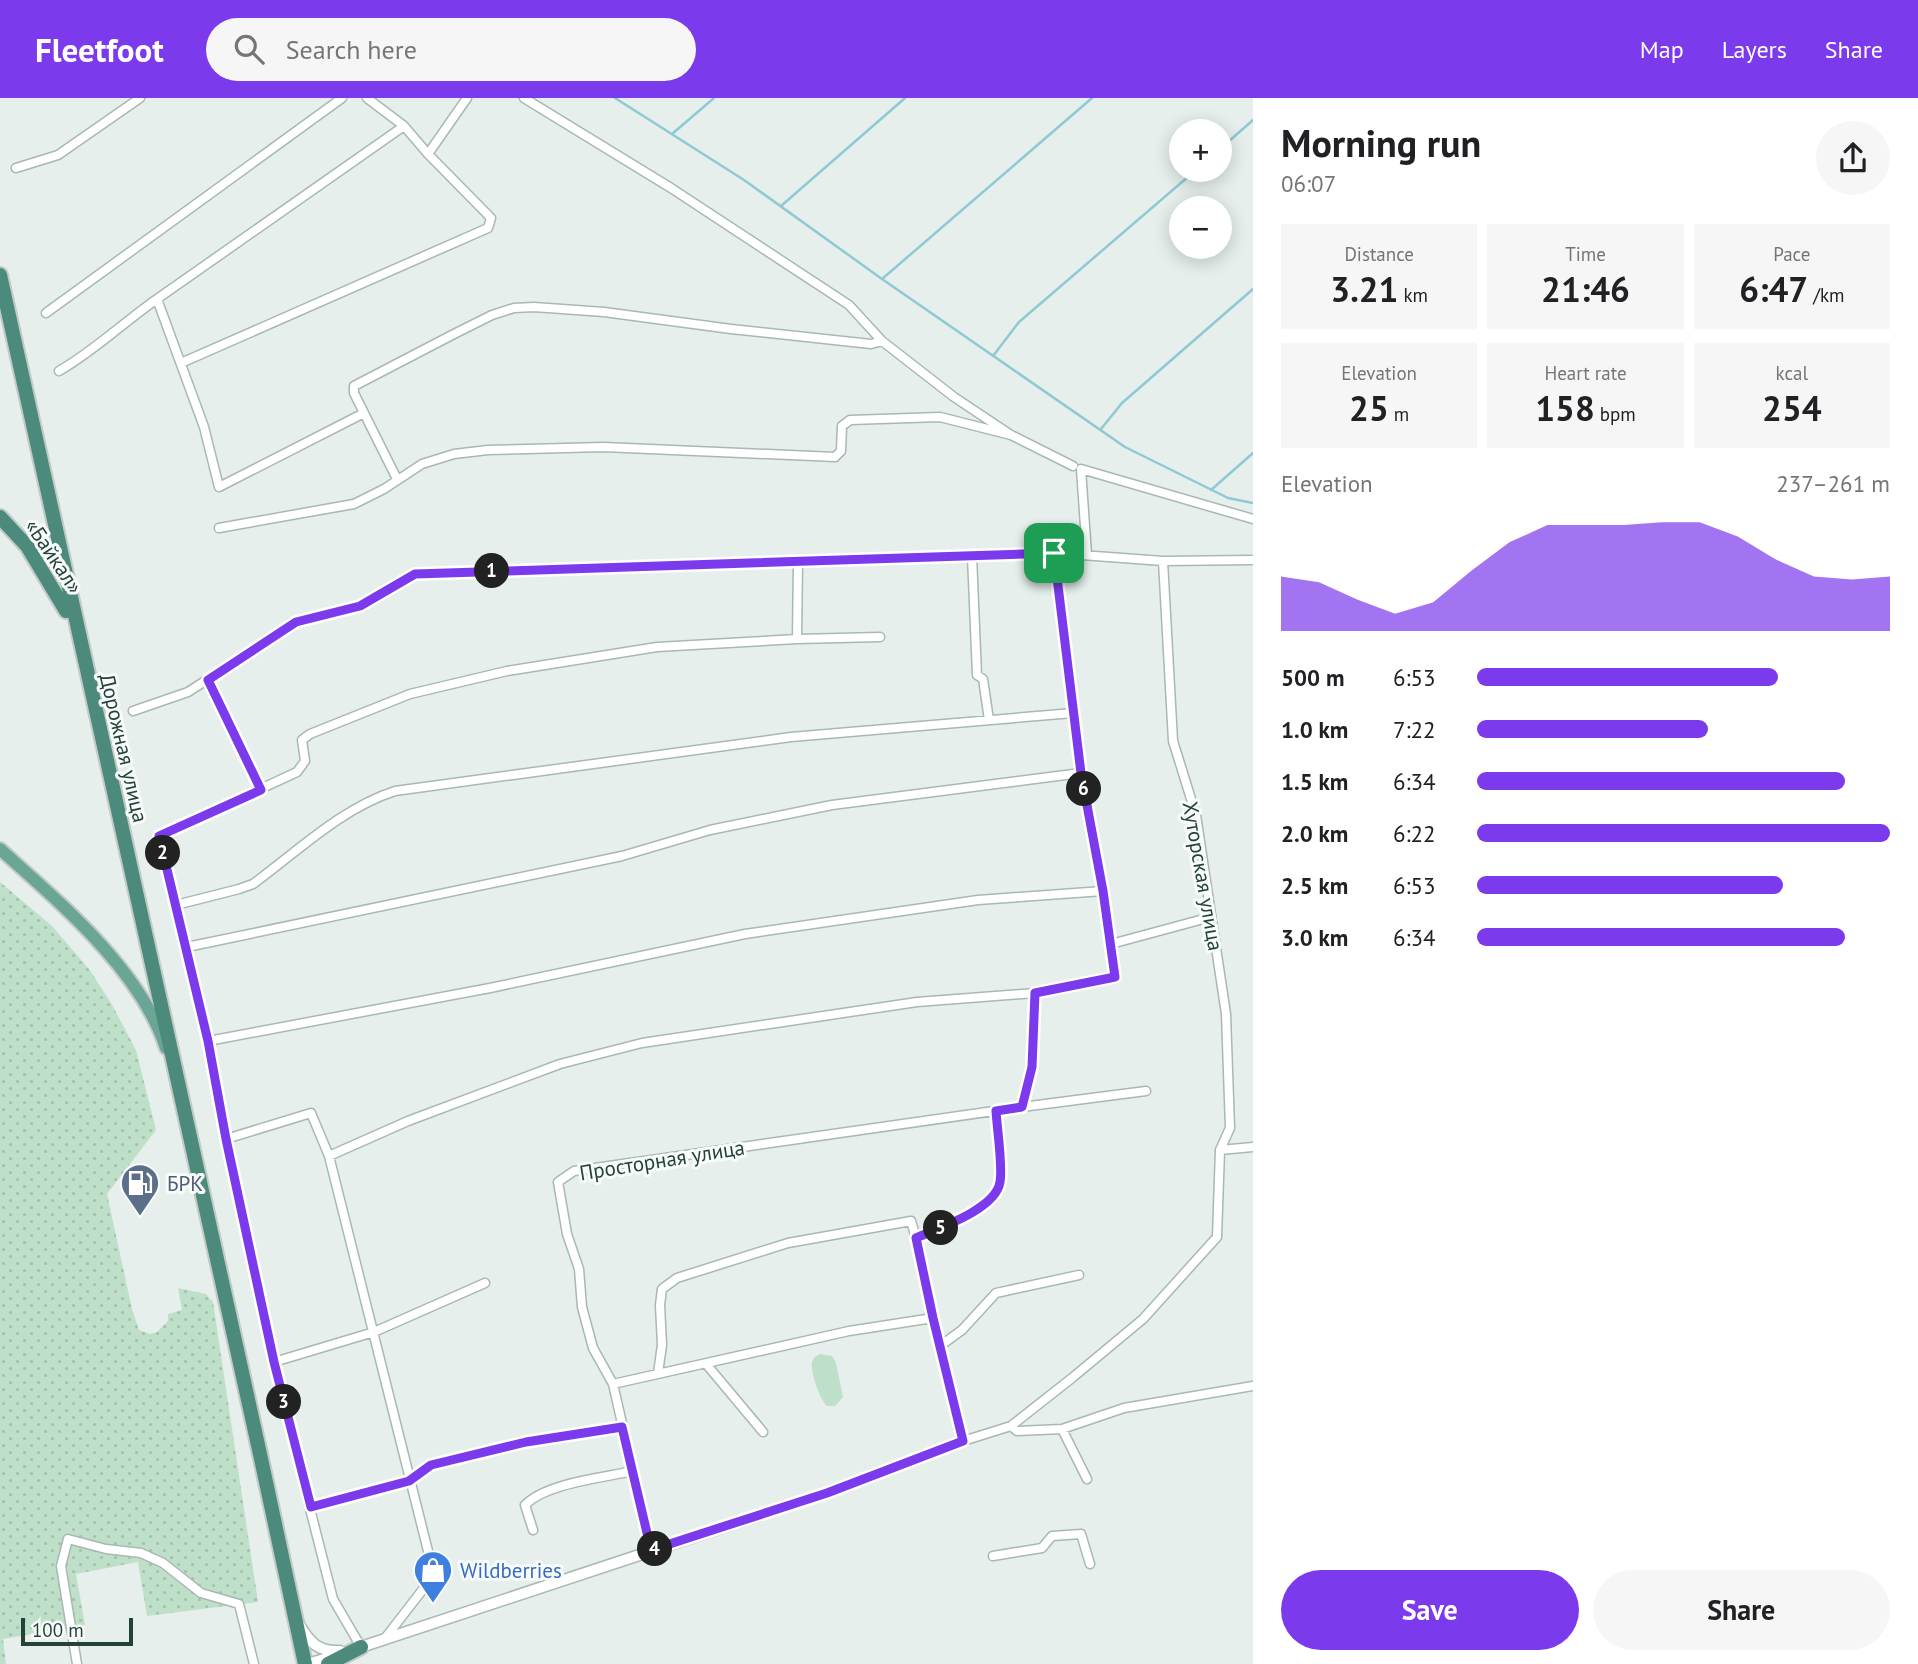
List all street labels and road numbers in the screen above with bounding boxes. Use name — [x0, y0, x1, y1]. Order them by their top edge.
street label: «Байкал» — [19, 513, 89, 599]
street label: Дорожная улица — [94, 671, 154, 825]
street label: Хуторская улица — [1177, 799, 1229, 953]
street label: Просторная улица — [577, 1134, 747, 1186]

